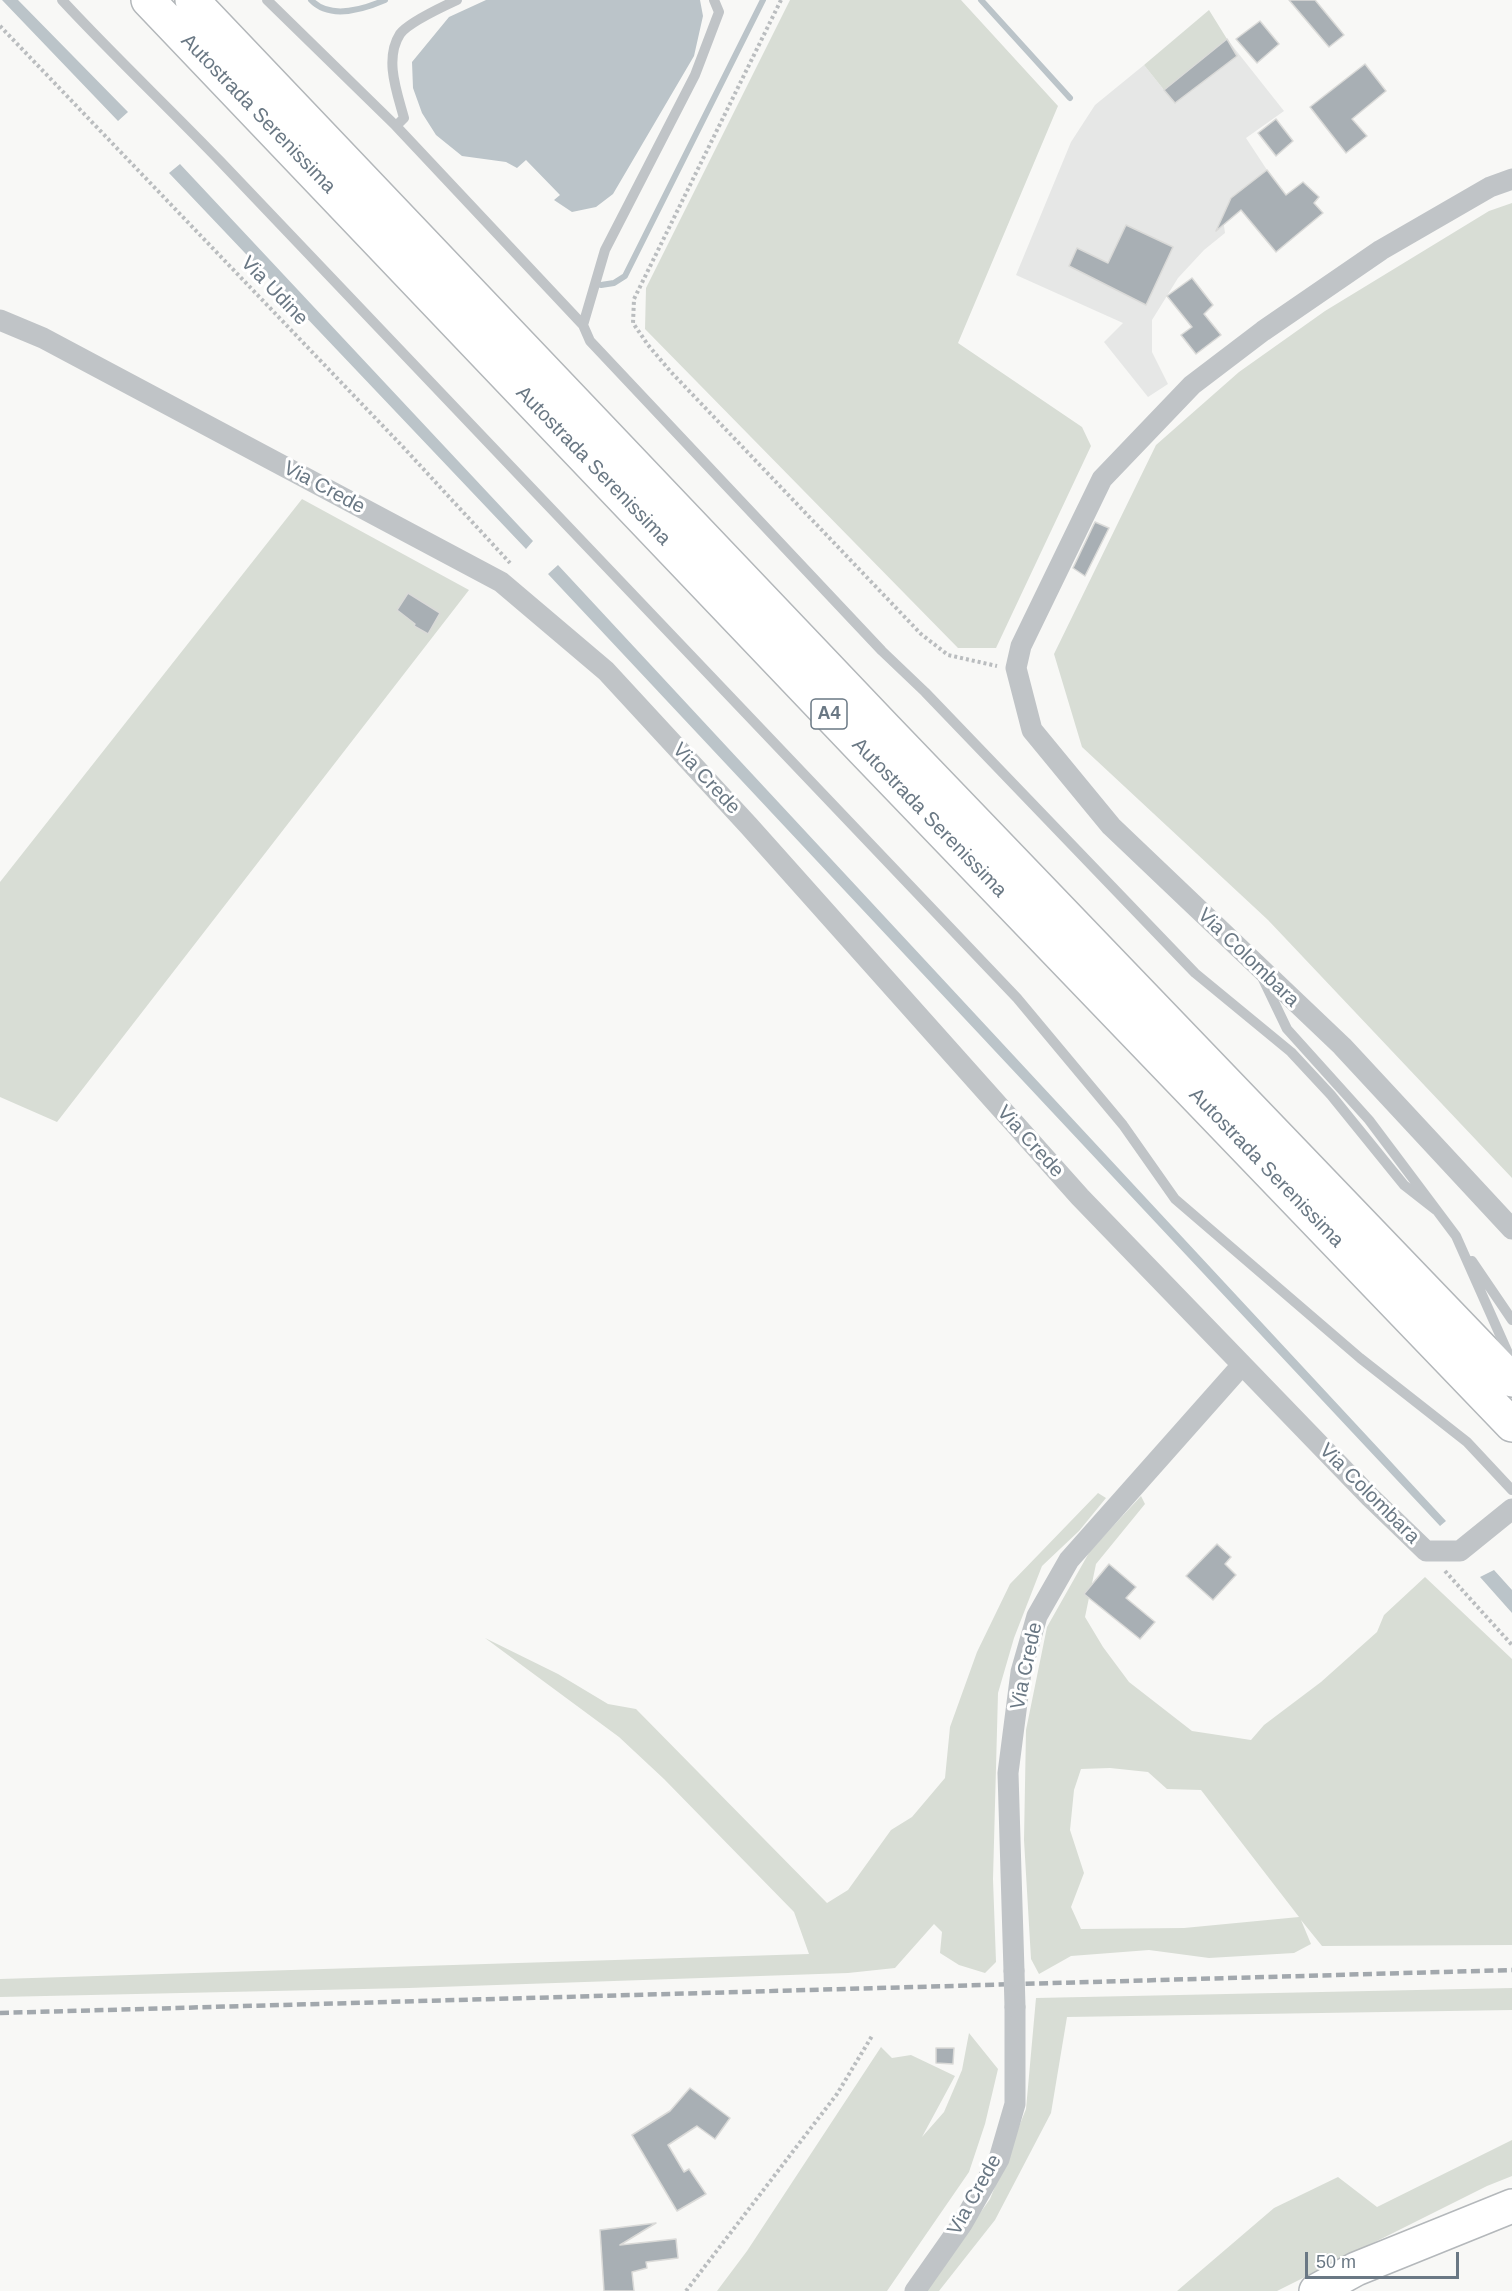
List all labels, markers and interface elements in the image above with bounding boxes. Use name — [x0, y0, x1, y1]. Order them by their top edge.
street label: Autostrada Serenissima — [176, 29, 340, 199]
street label: Via Udine — [235, 252, 313, 330]
street label: Autostrada Serenissima — [511, 381, 675, 551]
street label: Via Crede — [279, 457, 369, 519]
road number: A4 — [811, 699, 847, 729]
street label: Autostrada Serenissima — [847, 733, 1011, 903]
street label: Via Crede — [667, 738, 745, 820]
street label: Via Colombara — [1192, 904, 1304, 1012]
street label: Autostrada Serenissima — [1184, 1083, 1348, 1253]
street label: Via Crede — [991, 1101, 1069, 1183]
street label: Via Colombara — [1314, 1439, 1424, 1549]
street label: Via Crede — [1006, 1620, 1048, 1712]
street label: Via Crede — [943, 2150, 1007, 2240]
scale bar — [1308, 2240, 1462, 2278]
text: 50 m — [1316, 2252, 1356, 2272]

